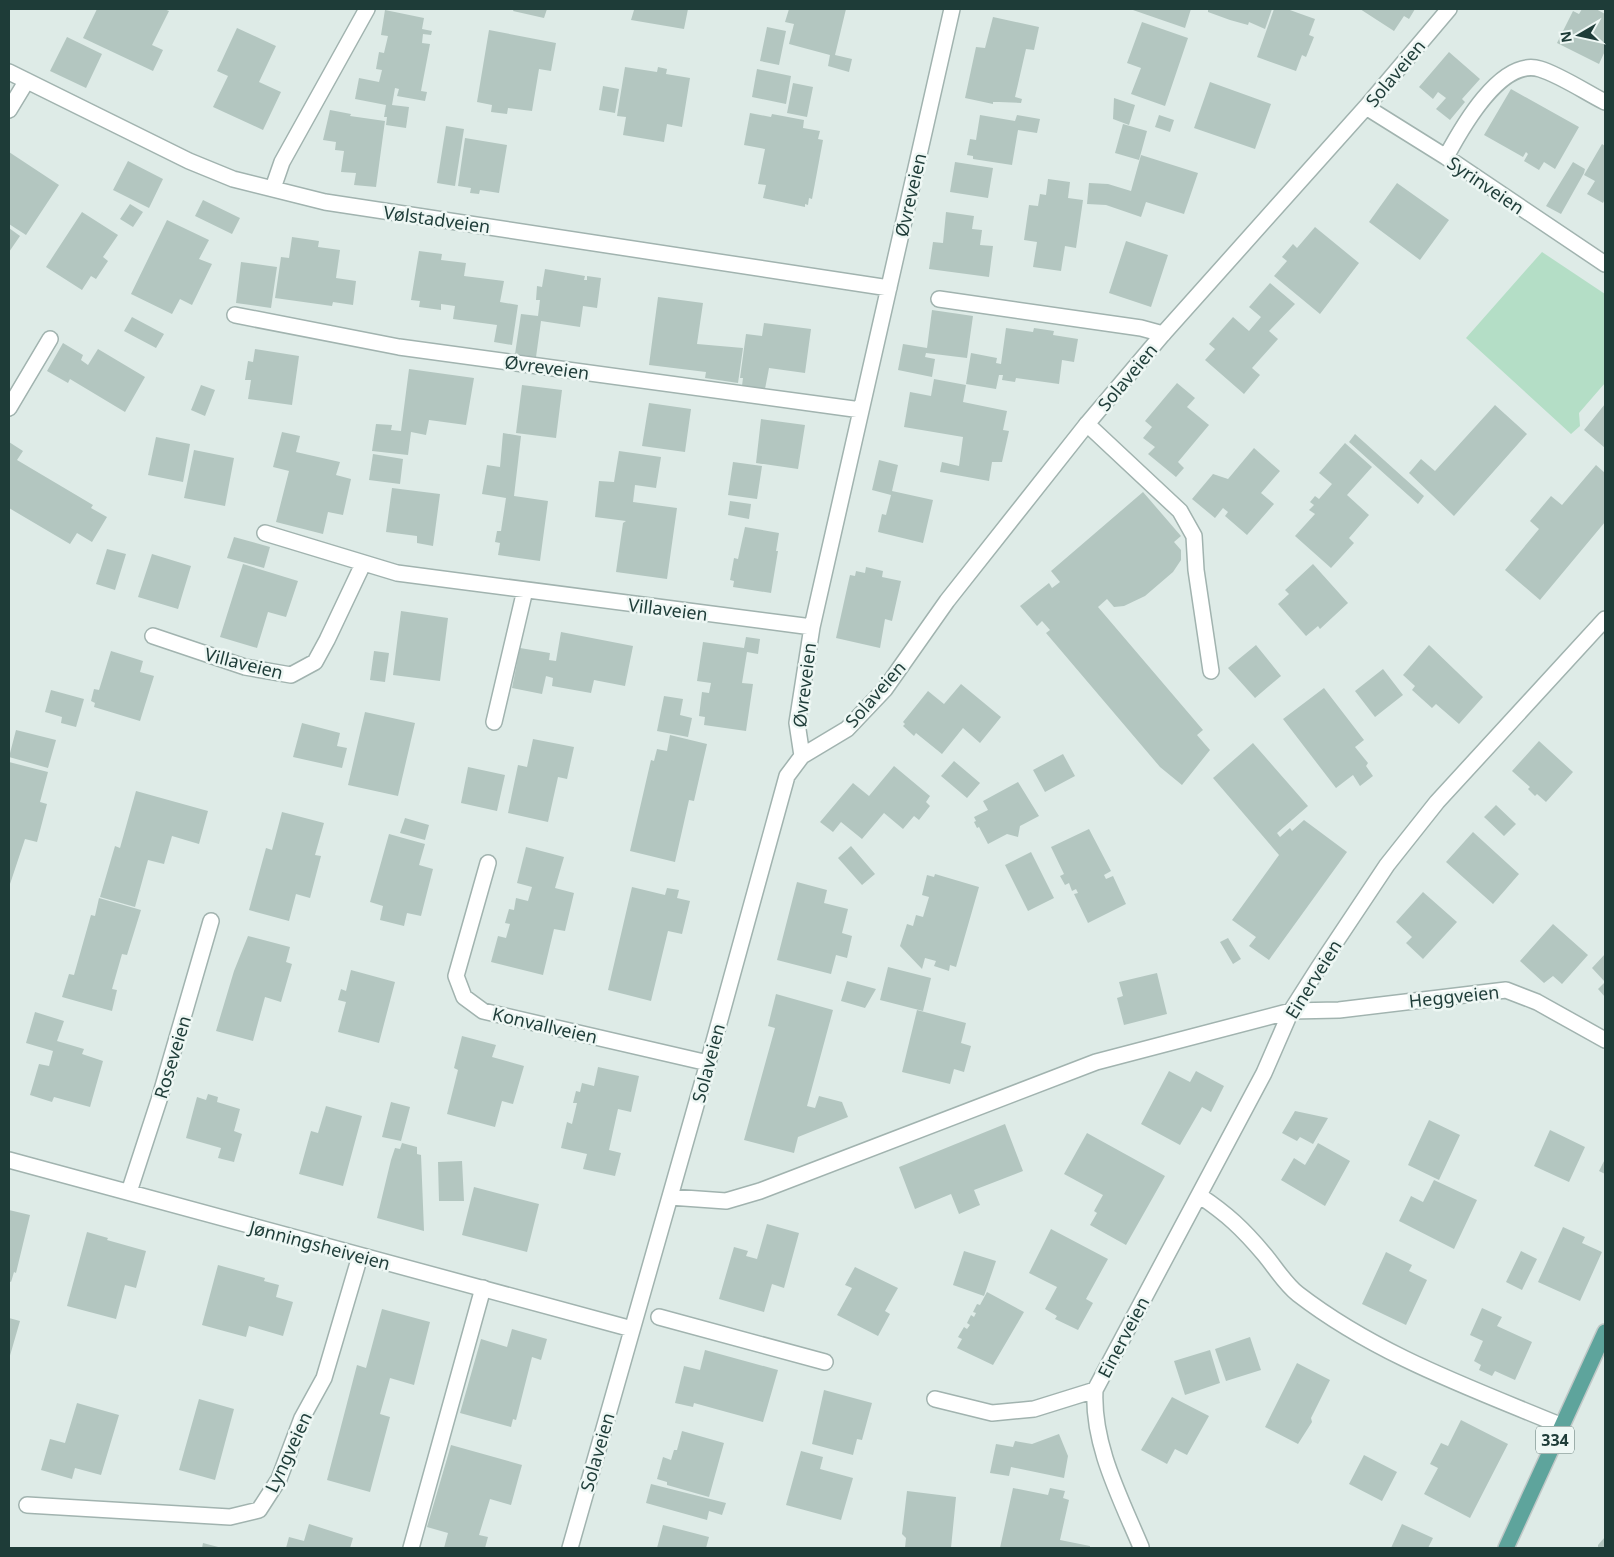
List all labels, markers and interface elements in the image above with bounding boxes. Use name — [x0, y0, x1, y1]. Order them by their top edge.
north arrow — [1554, 10, 1604, 60]
text: N — [1555, 30, 1576, 44]
street label: Solaveien — [1360, 34, 1430, 112]
street label: Øvreveien — [889, 151, 931, 239]
street label: Syrinveien — [1443, 151, 1529, 219]
street label: Vølstadveien — [382, 200, 492, 238]
street label: Solaveien — [1092, 338, 1162, 416]
street label: Øvreveien — [503, 349, 591, 385]
street label: Villaveien — [627, 592, 709, 626]
street label: Øvreveien — [787, 641, 821, 729]
street label: Villaveien — [202, 642, 286, 684]
street label: Solaveien — [839, 656, 911, 732]
street label: Einerveien — [1279, 935, 1347, 1023]
street label: Heggveien — [1408, 979, 1500, 1013]
street label: Konvallveien — [490, 1001, 600, 1049]
street label: Roseveien — [148, 1013, 196, 1101]
street label: Solaveien — [686, 1021, 730, 1105]
street label: Jønningsheiveien — [245, 1214, 393, 1275]
street label: Einerveien — [1092, 1292, 1154, 1382]
street label: Lyngveien — [259, 1408, 317, 1496]
street label: Solaveien — [574, 1410, 620, 1494]
road number: 334 — [1536, 1426, 1574, 1454]

